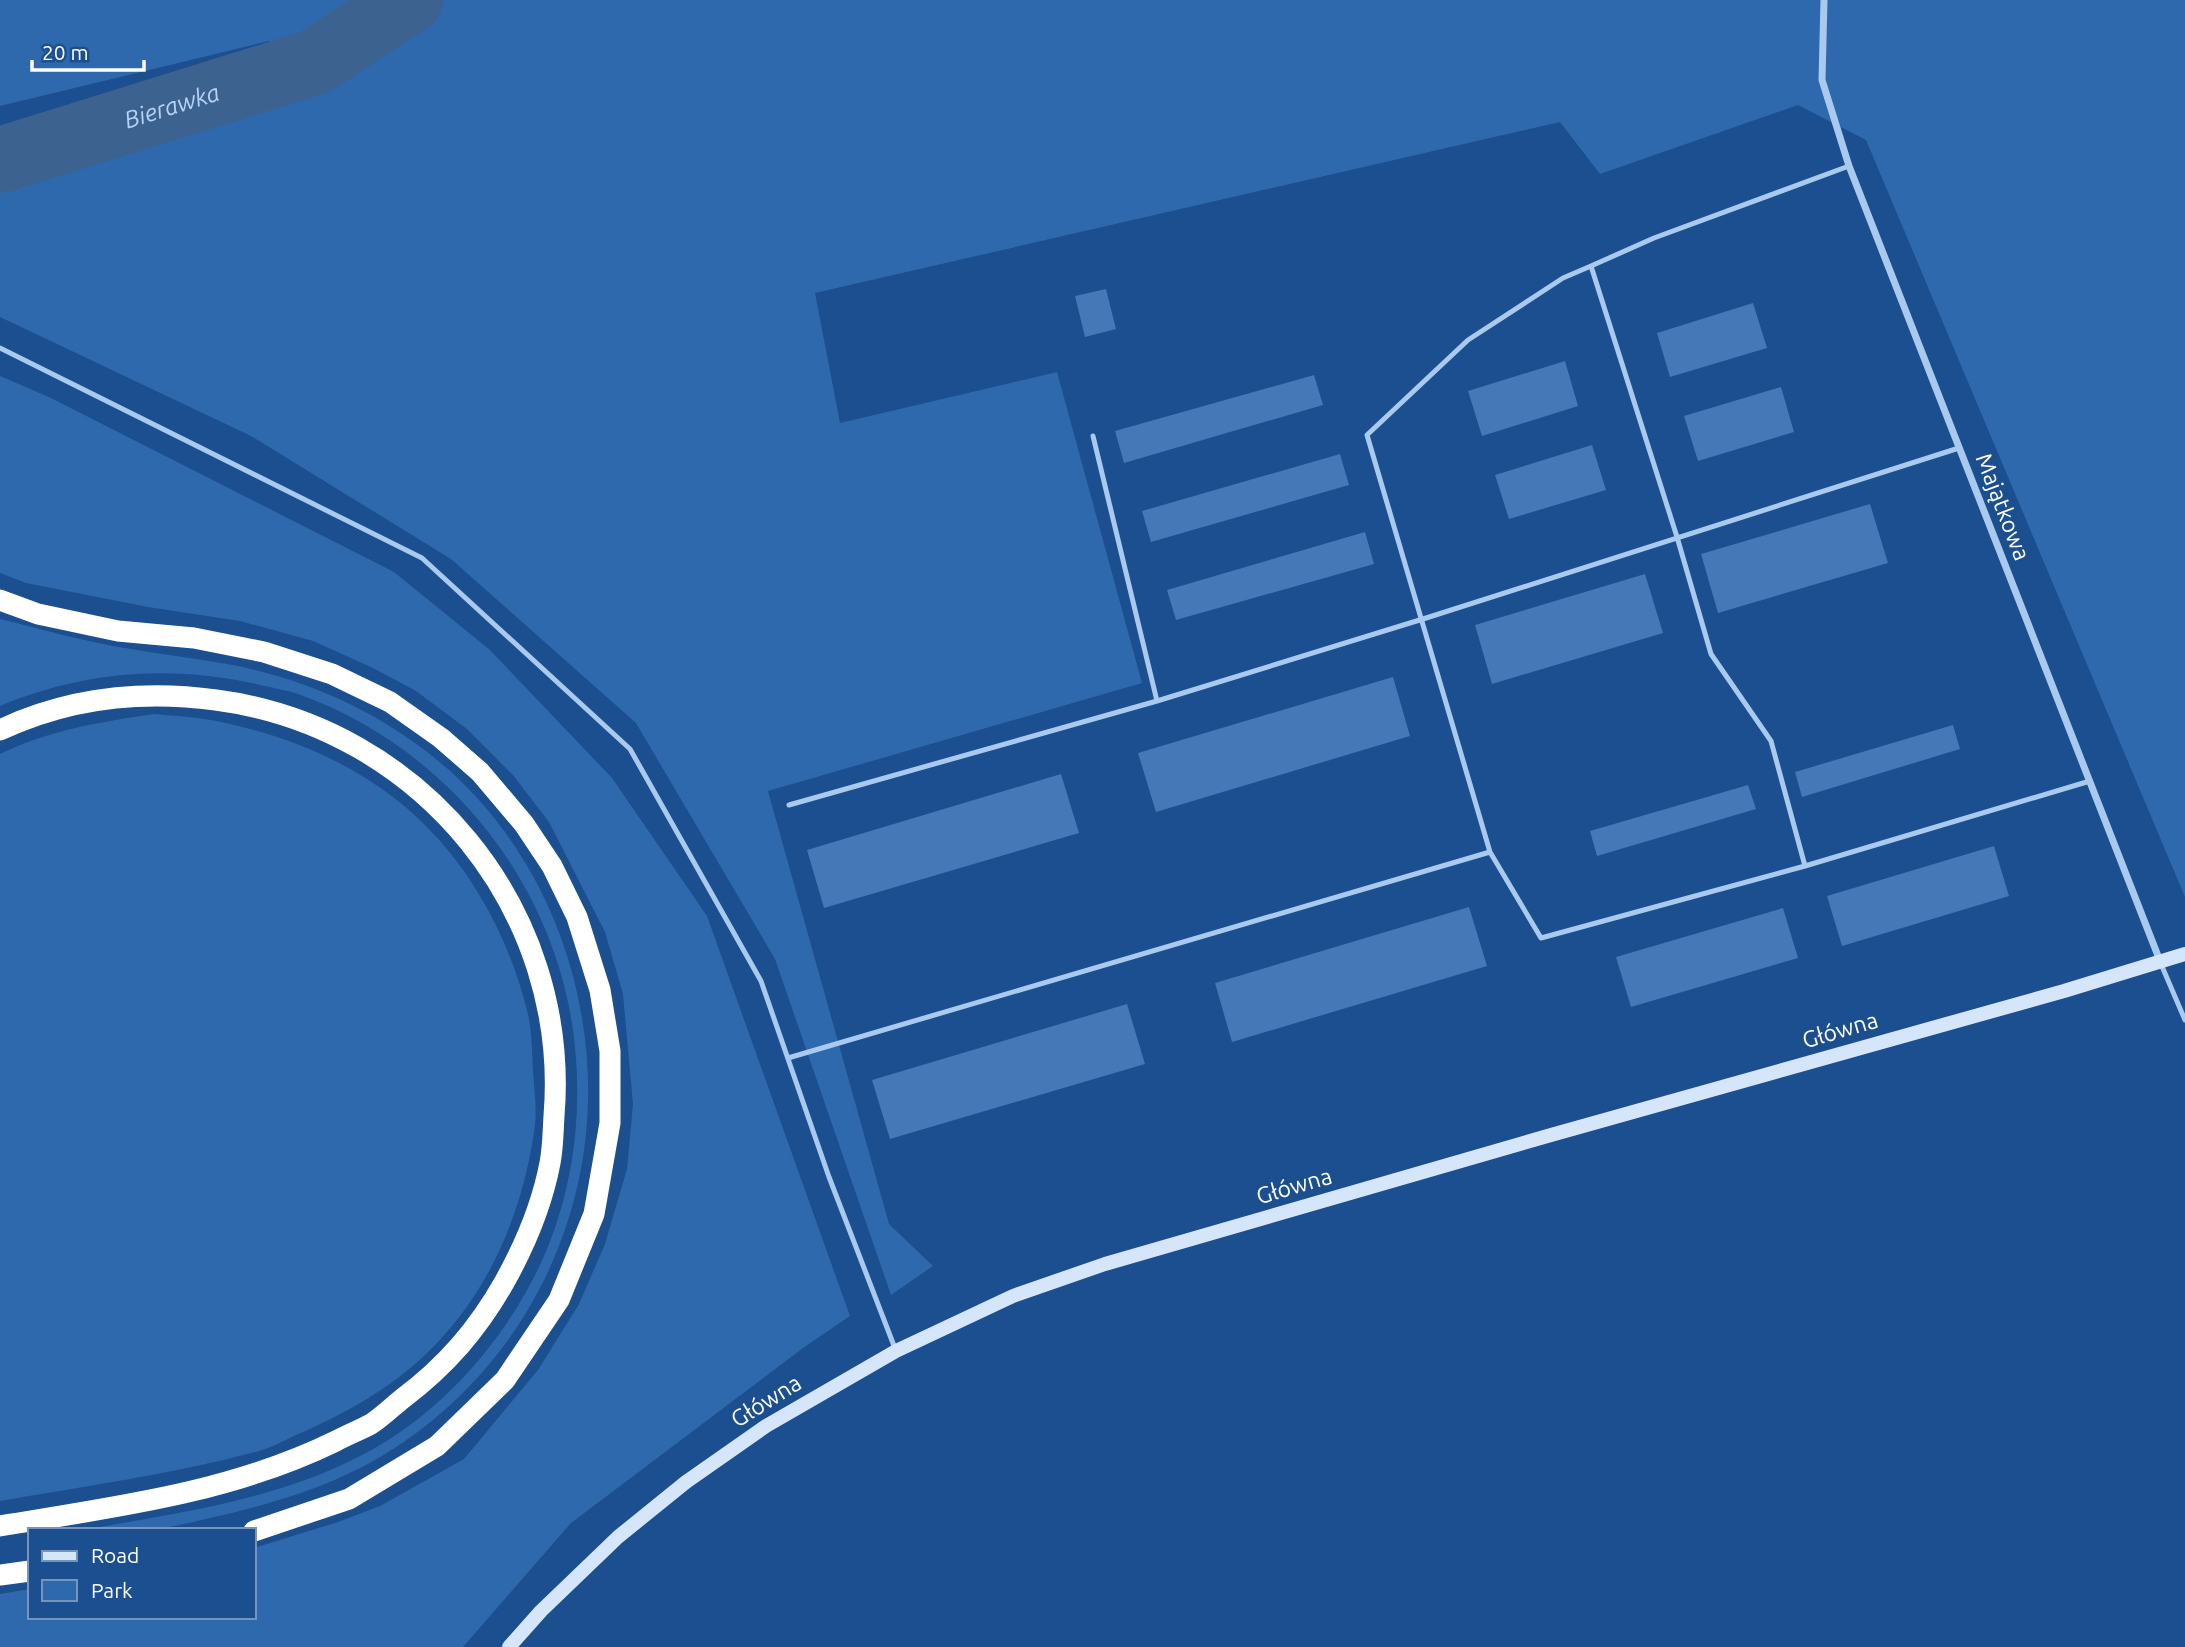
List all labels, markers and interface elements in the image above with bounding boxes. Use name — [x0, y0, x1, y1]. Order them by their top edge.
scale bar — [32, 28, 144, 72]
text: 20 m — [42, 40, 89, 64]
water label: Bierawka — [121, 79, 223, 134]
street label: Majątkowa — [1972, 450, 2035, 564]
street label: Główna — [1799, 1007, 1881, 1052]
street label: Główna — [1253, 1163, 1335, 1208]
street label: Główna — [726, 1369, 805, 1432]
legend — [28, 1528, 256, 1619]
text: Road — [91, 1543, 139, 1567]
text: Park — [91, 1578, 133, 1602]

